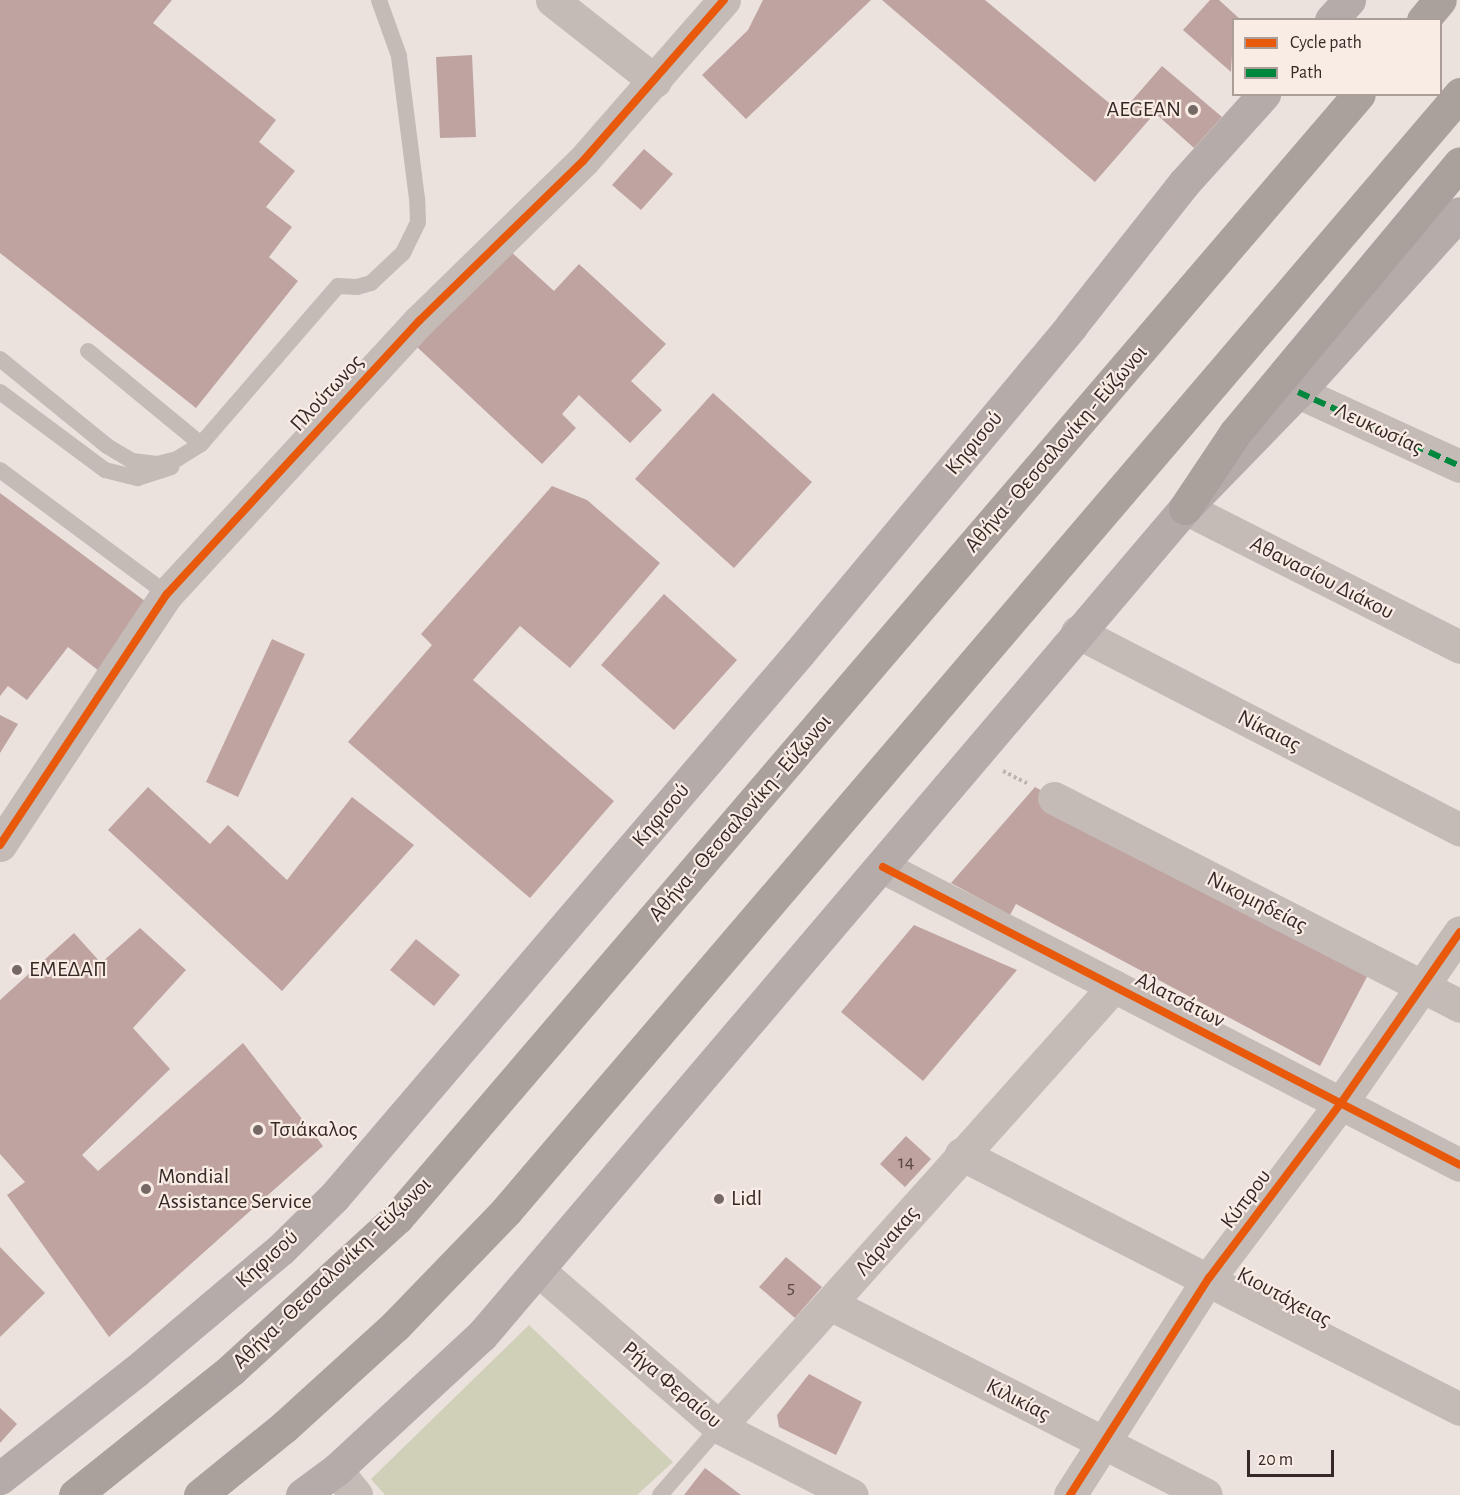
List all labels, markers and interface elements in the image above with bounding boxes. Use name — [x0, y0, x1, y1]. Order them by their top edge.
legend — [1232, 18, 1442, 96]
text: Cycle path — [1290, 34, 1362, 52]
text: Path — [1290, 64, 1322, 82]
place label: AEGEAN — [1106, 97, 1181, 123]
marker: AEGEAN — [1186, 103, 1200, 117]
street label: Αθήνα - Θεσσαλονίκη - Εύζωνοι — [959, 340, 1153, 558]
street label: Πλούτωνος — [285, 349, 369, 437]
street label: Λευκωσίας — [1331, 397, 1427, 461]
street label: Κηφισού — [940, 406, 1008, 480]
street label: Αθανασίου Διάκου — [1246, 530, 1398, 626]
street label: Νίκαιας — [1233, 704, 1305, 758]
street label: Αθήνα - Θεσσαλονίκη - Εύζωνοι — [643, 709, 837, 927]
street label: Κηφισού — [627, 778, 695, 852]
street label: Νικομηδείας — [1202, 865, 1312, 939]
place label: ΕΜΕΔΑΠ — [29, 957, 107, 983]
marker: ΕΜΕΔΑΠ — [10, 963, 24, 977]
street label: Αλατσάτων — [1131, 966, 1229, 1034]
place label: Τσιάκαλος — [270, 1117, 358, 1143]
marker: Τσιάκαλος — [251, 1123, 265, 1137]
house number: 14 — [898, 1150, 914, 1174]
place label: Mondial Assistance Service — [158, 1163, 312, 1214]
street label: Κύπρου — [1215, 1164, 1277, 1234]
street label: Αθήνα - Θεσσαλονίκη - Εύζωνοι — [227, 1171, 437, 1375]
marker: Mondial Assistance Service — [139, 1182, 153, 1196]
place label: Lidl — [731, 1186, 762, 1212]
marker: Lidl — [712, 1192, 726, 1206]
street label: Λάρνακας — [849, 1201, 925, 1281]
street label: Κηφισού — [230, 1224, 304, 1294]
street label: Κιουτάχειας — [1232, 1261, 1336, 1333]
house number: 5 — [787, 1275, 795, 1299]
street label: Ρήγα Φεραίου — [617, 1336, 727, 1434]
street label: Κιλικίας — [982, 1373, 1054, 1427]
scale bar — [1250, 1438, 1337, 1476]
text: 20 m — [1258, 1451, 1293, 1469]

